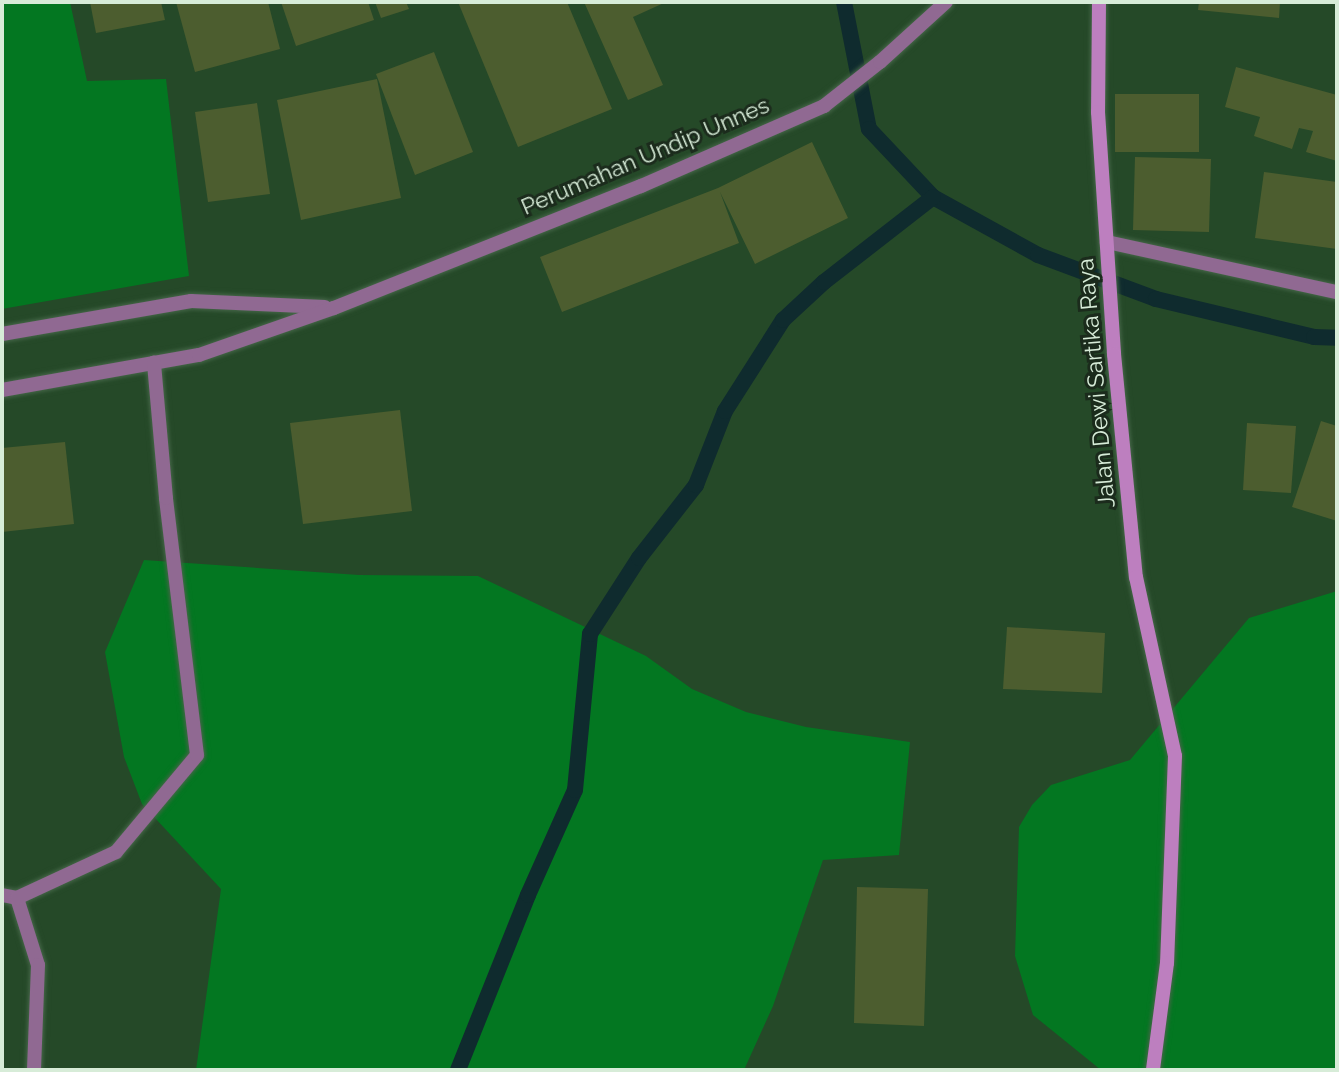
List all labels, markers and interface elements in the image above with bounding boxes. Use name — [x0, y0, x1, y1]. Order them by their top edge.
street label: Perumahan Undip Unnes — [517, 91, 773, 221]
street label: Jalan Dewi Sartika Raya — [1071, 257, 1121, 509]

